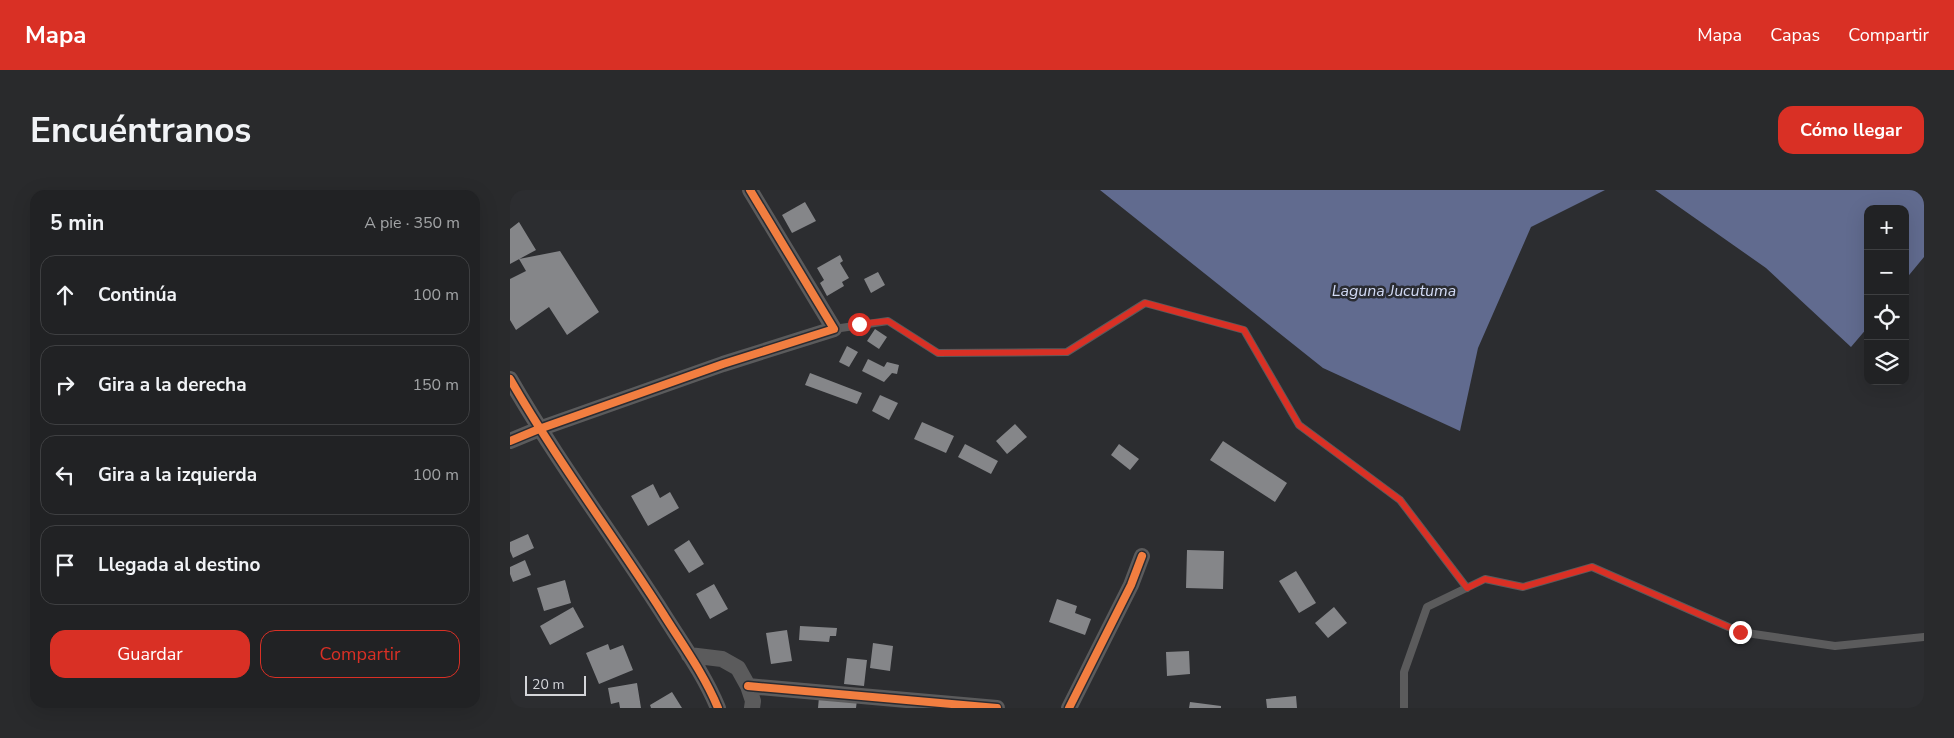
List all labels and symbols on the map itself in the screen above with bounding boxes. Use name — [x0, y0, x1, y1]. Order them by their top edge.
water label: Laguna Jucutuma — [1332, 280, 1456, 302]
route start — [848, 313, 871, 336]
route end — [1729, 621, 1752, 644]
scale bar — [525, 673, 586, 696]

